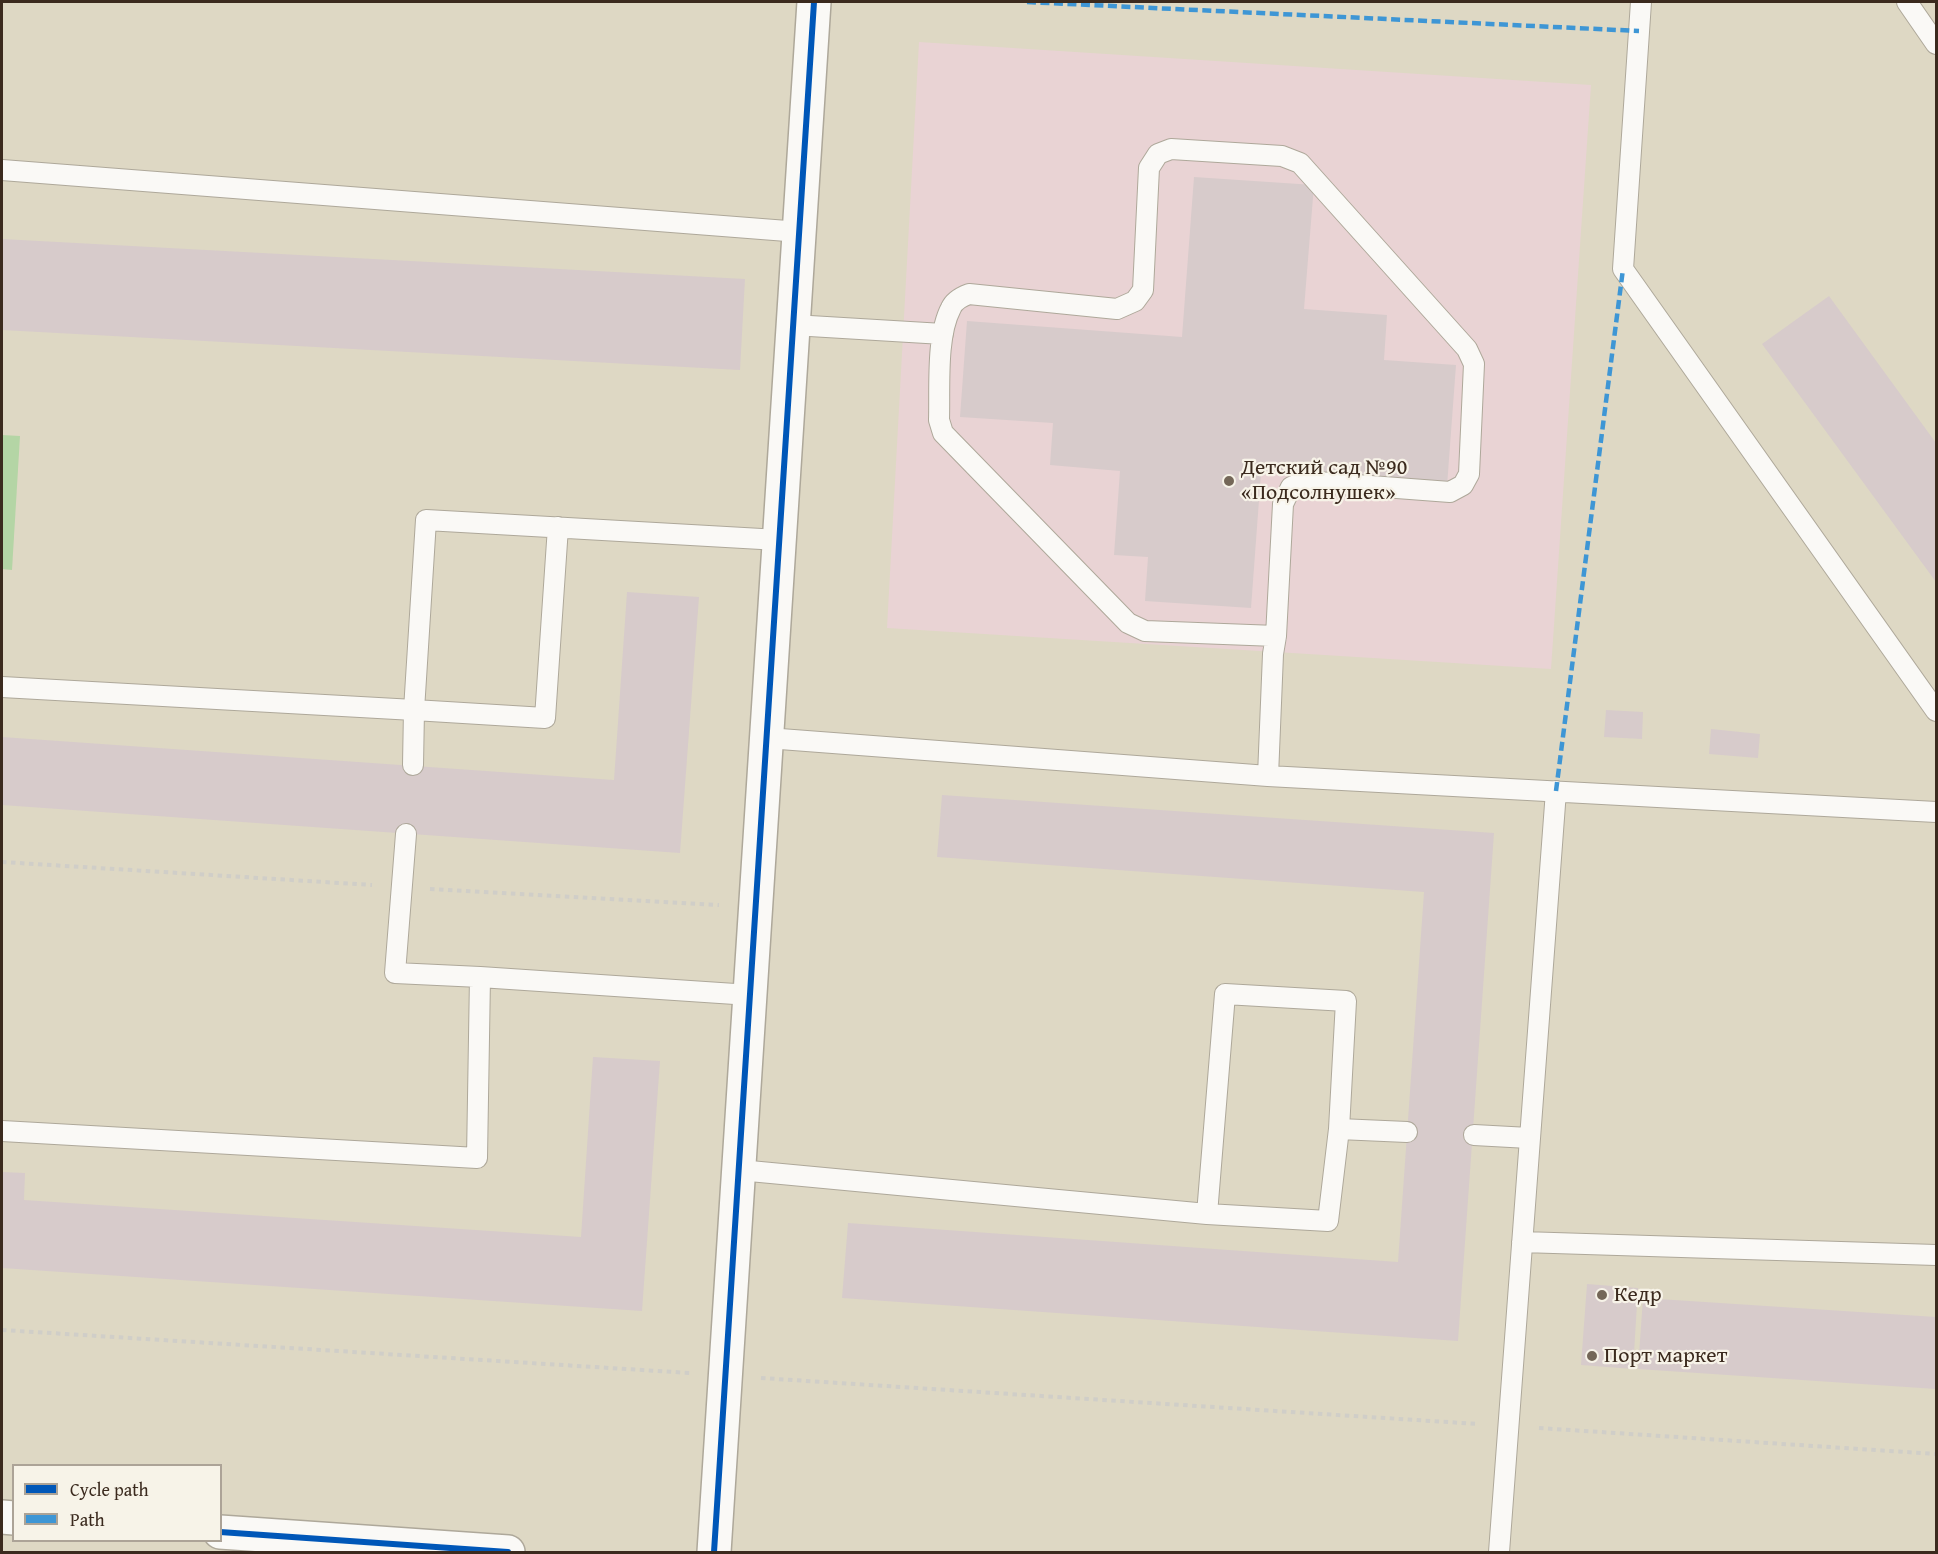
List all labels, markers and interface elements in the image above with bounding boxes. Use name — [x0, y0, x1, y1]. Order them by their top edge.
place label: Детский сад №90 «Подсолнушек» — [1241, 455, 1407, 506]
marker: Детский сад №90 «Подсолнушек» — [1222, 474, 1236, 488]
place label: Кедр — [1614, 1282, 1662, 1308]
marker: Кедр — [1595, 1288, 1609, 1302]
place label: Порт маркет — [1604, 1343, 1727, 1369]
marker: Порт маркет — [1585, 1349, 1599, 1363]
legend — [12, 1464, 222, 1542]
text: Cycle path — [70, 1476, 149, 1503]
text: Path — [70, 1506, 105, 1533]

